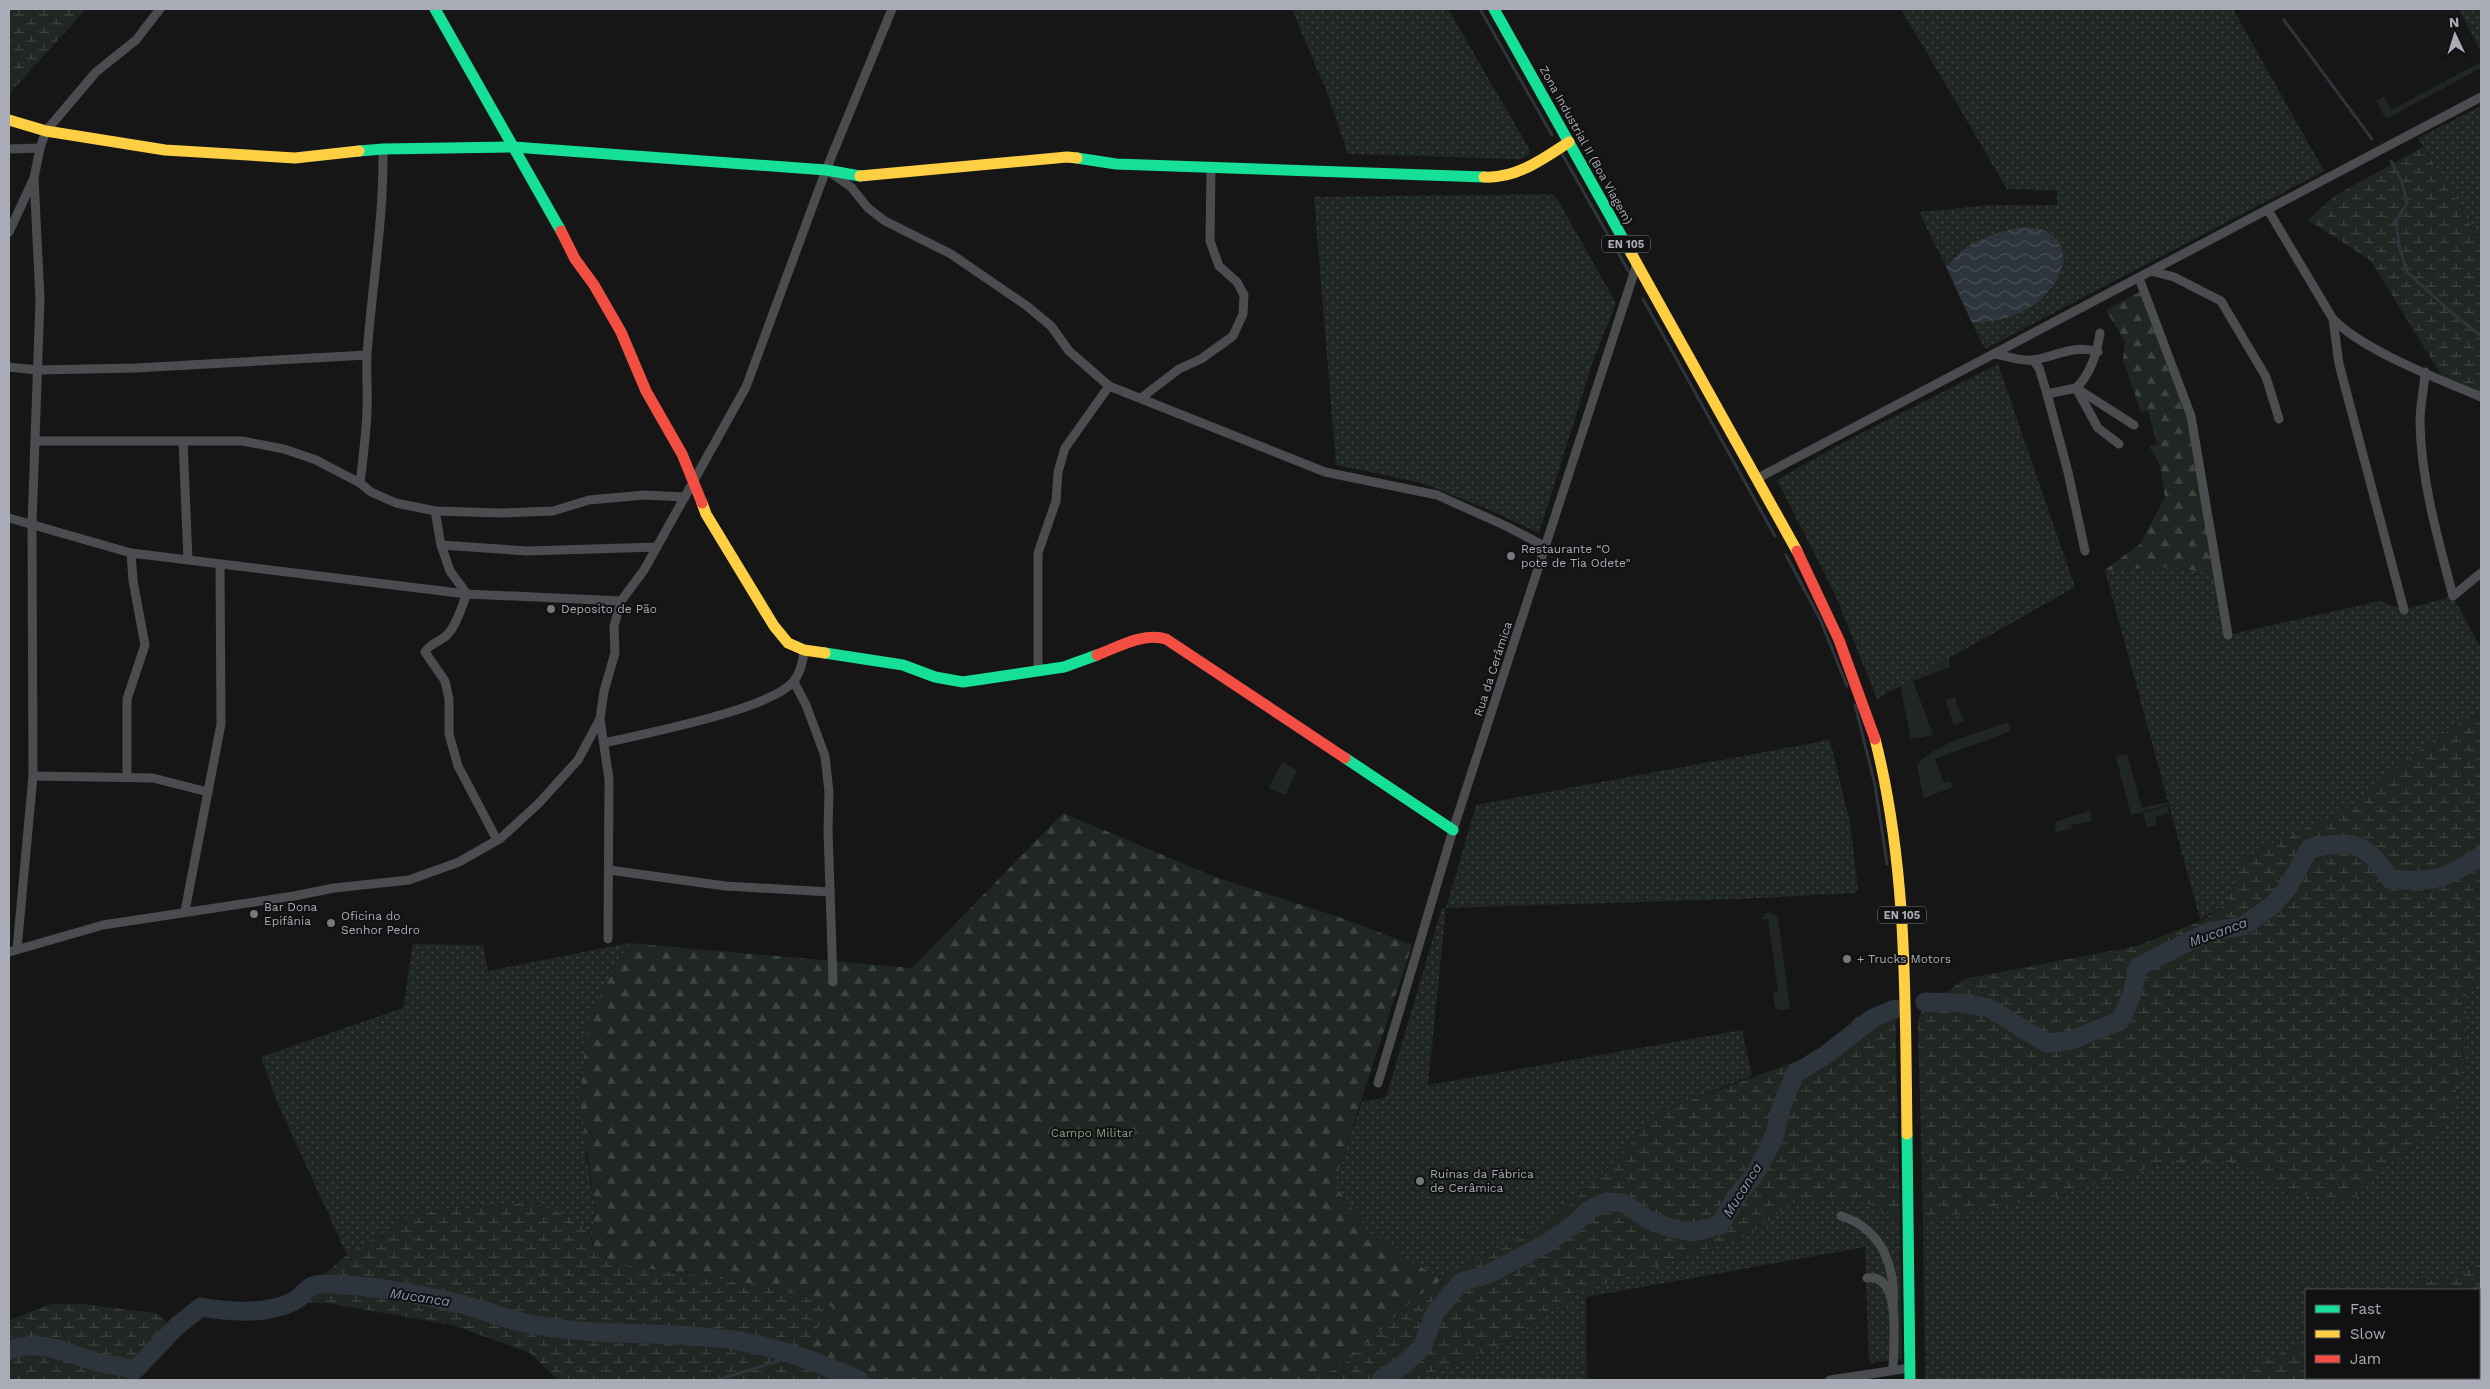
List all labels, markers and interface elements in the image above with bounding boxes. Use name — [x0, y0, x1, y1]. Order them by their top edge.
north arrow — [2430, 10, 2480, 60]
text: N — [2448, 14, 2460, 30]
street label: Zona Industrial II (Boa Viagem) — [1537, 63, 1635, 227]
road number: EN 105 — [1602, 235, 1650, 252]
place label: Restaurante “O pote de Tia Odete" — [1521, 542, 1631, 570]
marker: Restaurante “O pote de Tia Odete" — [1505, 550, 1517, 562]
place label: Deposito de Pão — [561, 602, 657, 616]
marker: Deposito de Pão — [545, 603, 557, 615]
street label: Rua da Cerâmica — [1471, 620, 1515, 718]
place label: Bar Dona Epifânia — [264, 900, 318, 928]
road number: EN 105 — [1878, 906, 1926, 924]
marker: Bar Dona Epifânia — [248, 908, 260, 920]
place label: Oficina do Senhor Pedro — [341, 909, 420, 937]
water label: Mucanca — [2187, 914, 2250, 950]
marker: Oficina do Senhor Pedro — [325, 917, 337, 929]
place label: + Trucks Motors — [1857, 952, 1951, 966]
marker: + Trucks Motors — [1841, 953, 1853, 965]
park label: Campo Militar — [1051, 1126, 1133, 1140]
water label: Mucanca — [1719, 1160, 1765, 1220]
place label: Ruínas da Fábrica de Cerâmica — [1430, 1167, 1534, 1195]
marker: Ruínas da Fábrica de Cerâmica — [1414, 1175, 1426, 1187]
water label: Mucanca — [389, 1285, 451, 1309]
legend — [2305, 1289, 2480, 1379]
text: Fast — [2350, 1300, 2382, 1318]
text: Slow — [2350, 1325, 2386, 1343]
text: Jam — [2350, 1350, 2381, 1368]

